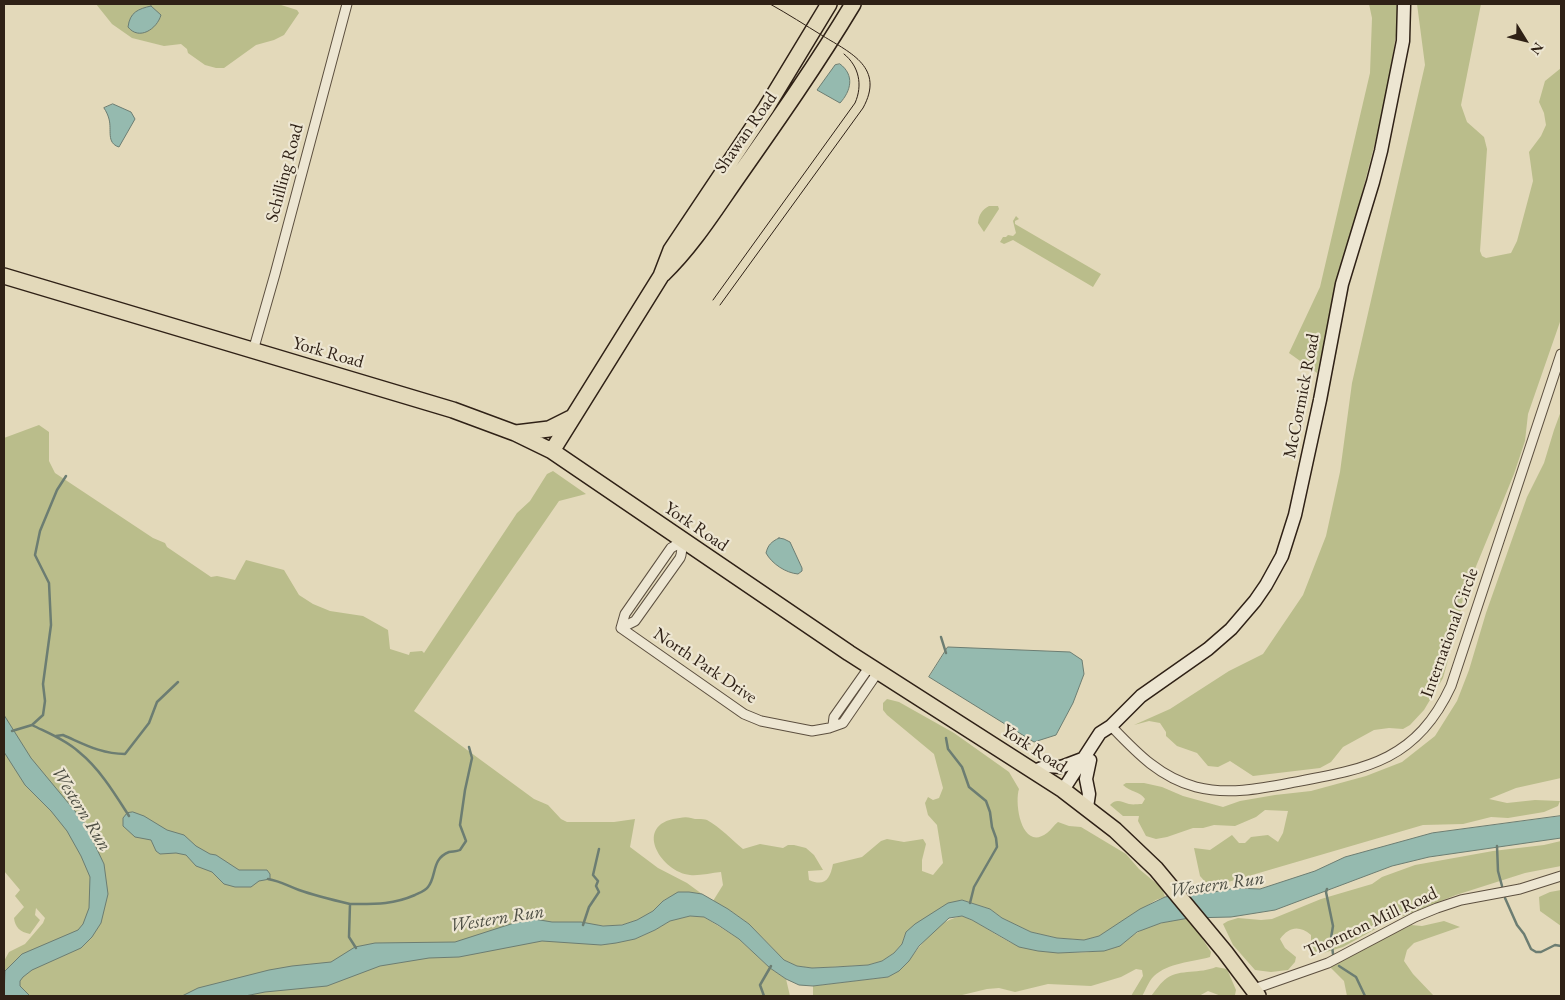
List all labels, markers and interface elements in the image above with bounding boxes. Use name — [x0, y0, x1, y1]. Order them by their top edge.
north arrow — [1500, 15, 1550, 65]
text: N — [1527, 39, 1548, 59]
street label: Shawan Road — [710, 88, 782, 178]
street label: Schilling Road — [261, 121, 309, 225]
street label: McCormick Road — [1279, 332, 1325, 460]
street label: York Road — [290, 333, 366, 373]
street label: York Road — [660, 498, 732, 556]
street label: International Circle — [1417, 565, 1483, 701]
street label: North Park Drive — [649, 623, 761, 709]
street label: York Road — [997, 720, 1071, 778]
water label: Western Run — [46, 763, 116, 855]
water label: Western Run — [1168, 867, 1266, 903]
street label: Thornton Mill Road — [1301, 883, 1441, 963]
water label: Western Run — [448, 900, 546, 938]

